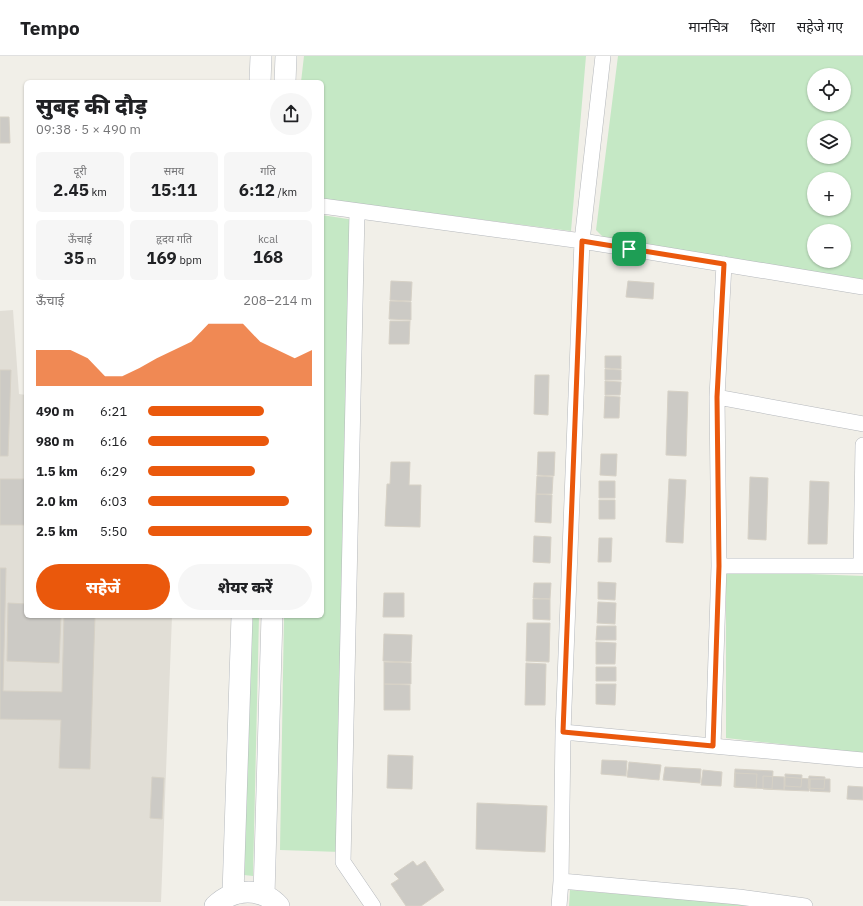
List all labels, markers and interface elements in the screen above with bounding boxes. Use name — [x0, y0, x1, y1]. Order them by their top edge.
text: Tempo — [20, 16, 80, 40]
text: मानचित्र — [689, 18, 729, 36]
text: दिशा — [751, 18, 775, 36]
text: सहेजे गए — [797, 18, 843, 36]
map controls — [807, 68, 851, 268]
button: locate — [807, 68, 851, 112]
text: सुबह की दौड़ — [36, 91, 147, 120]
button: share — [270, 93, 312, 135]
button: layers — [807, 120, 851, 164]
text: 09:38 · 5 × 490 m — [36, 121, 141, 138]
text: दूरी — [73, 164, 87, 178]
text: समय — [164, 164, 184, 178]
text: गति — [260, 164, 276, 178]
button: + — [807, 172, 851, 216]
text: 2.45 — [53, 179, 89, 201]
text: 15:11 — [151, 179, 197, 201]
text: 6:12 — [239, 179, 275, 201]
text: km — [89, 185, 107, 199]
text: /km — [275, 185, 297, 199]
button: − — [807, 224, 851, 268]
text: ऊँचाई — [68, 232, 92, 246]
text: हृदय गति — [156, 232, 192, 246]
text: kcal — [258, 232, 278, 246]
pin — [612, 232, 646, 266]
icon: arrive — [618, 238, 640, 260]
text: 168 — [253, 246, 283, 268]
text: 35 — [64, 247, 84, 269]
text: 169 — [146, 247, 177, 269]
text: m — [84, 253, 96, 267]
text: bpm — [177, 253, 202, 267]
text: ऊँचाई — [36, 292, 64, 309]
text: 208–214 m — [243, 292, 312, 309]
text: 490 m — [36, 403, 74, 420]
text: 6:21 — [100, 403, 127, 420]
text: 980 m — [36, 433, 74, 450]
text: 6:16 — [100, 433, 127, 450]
text: 1.5 km — [36, 463, 78, 480]
text: 6:29 — [100, 463, 127, 480]
text: 2.0 km — [36, 493, 78, 510]
text: 6:03 — [100, 493, 127, 510]
text: 2.5 km — [36, 523, 78, 540]
text: 5:50 — [100, 523, 127, 540]
button: सहेजें — [36, 564, 170, 610]
button: शेयर करें — [178, 564, 312, 610]

